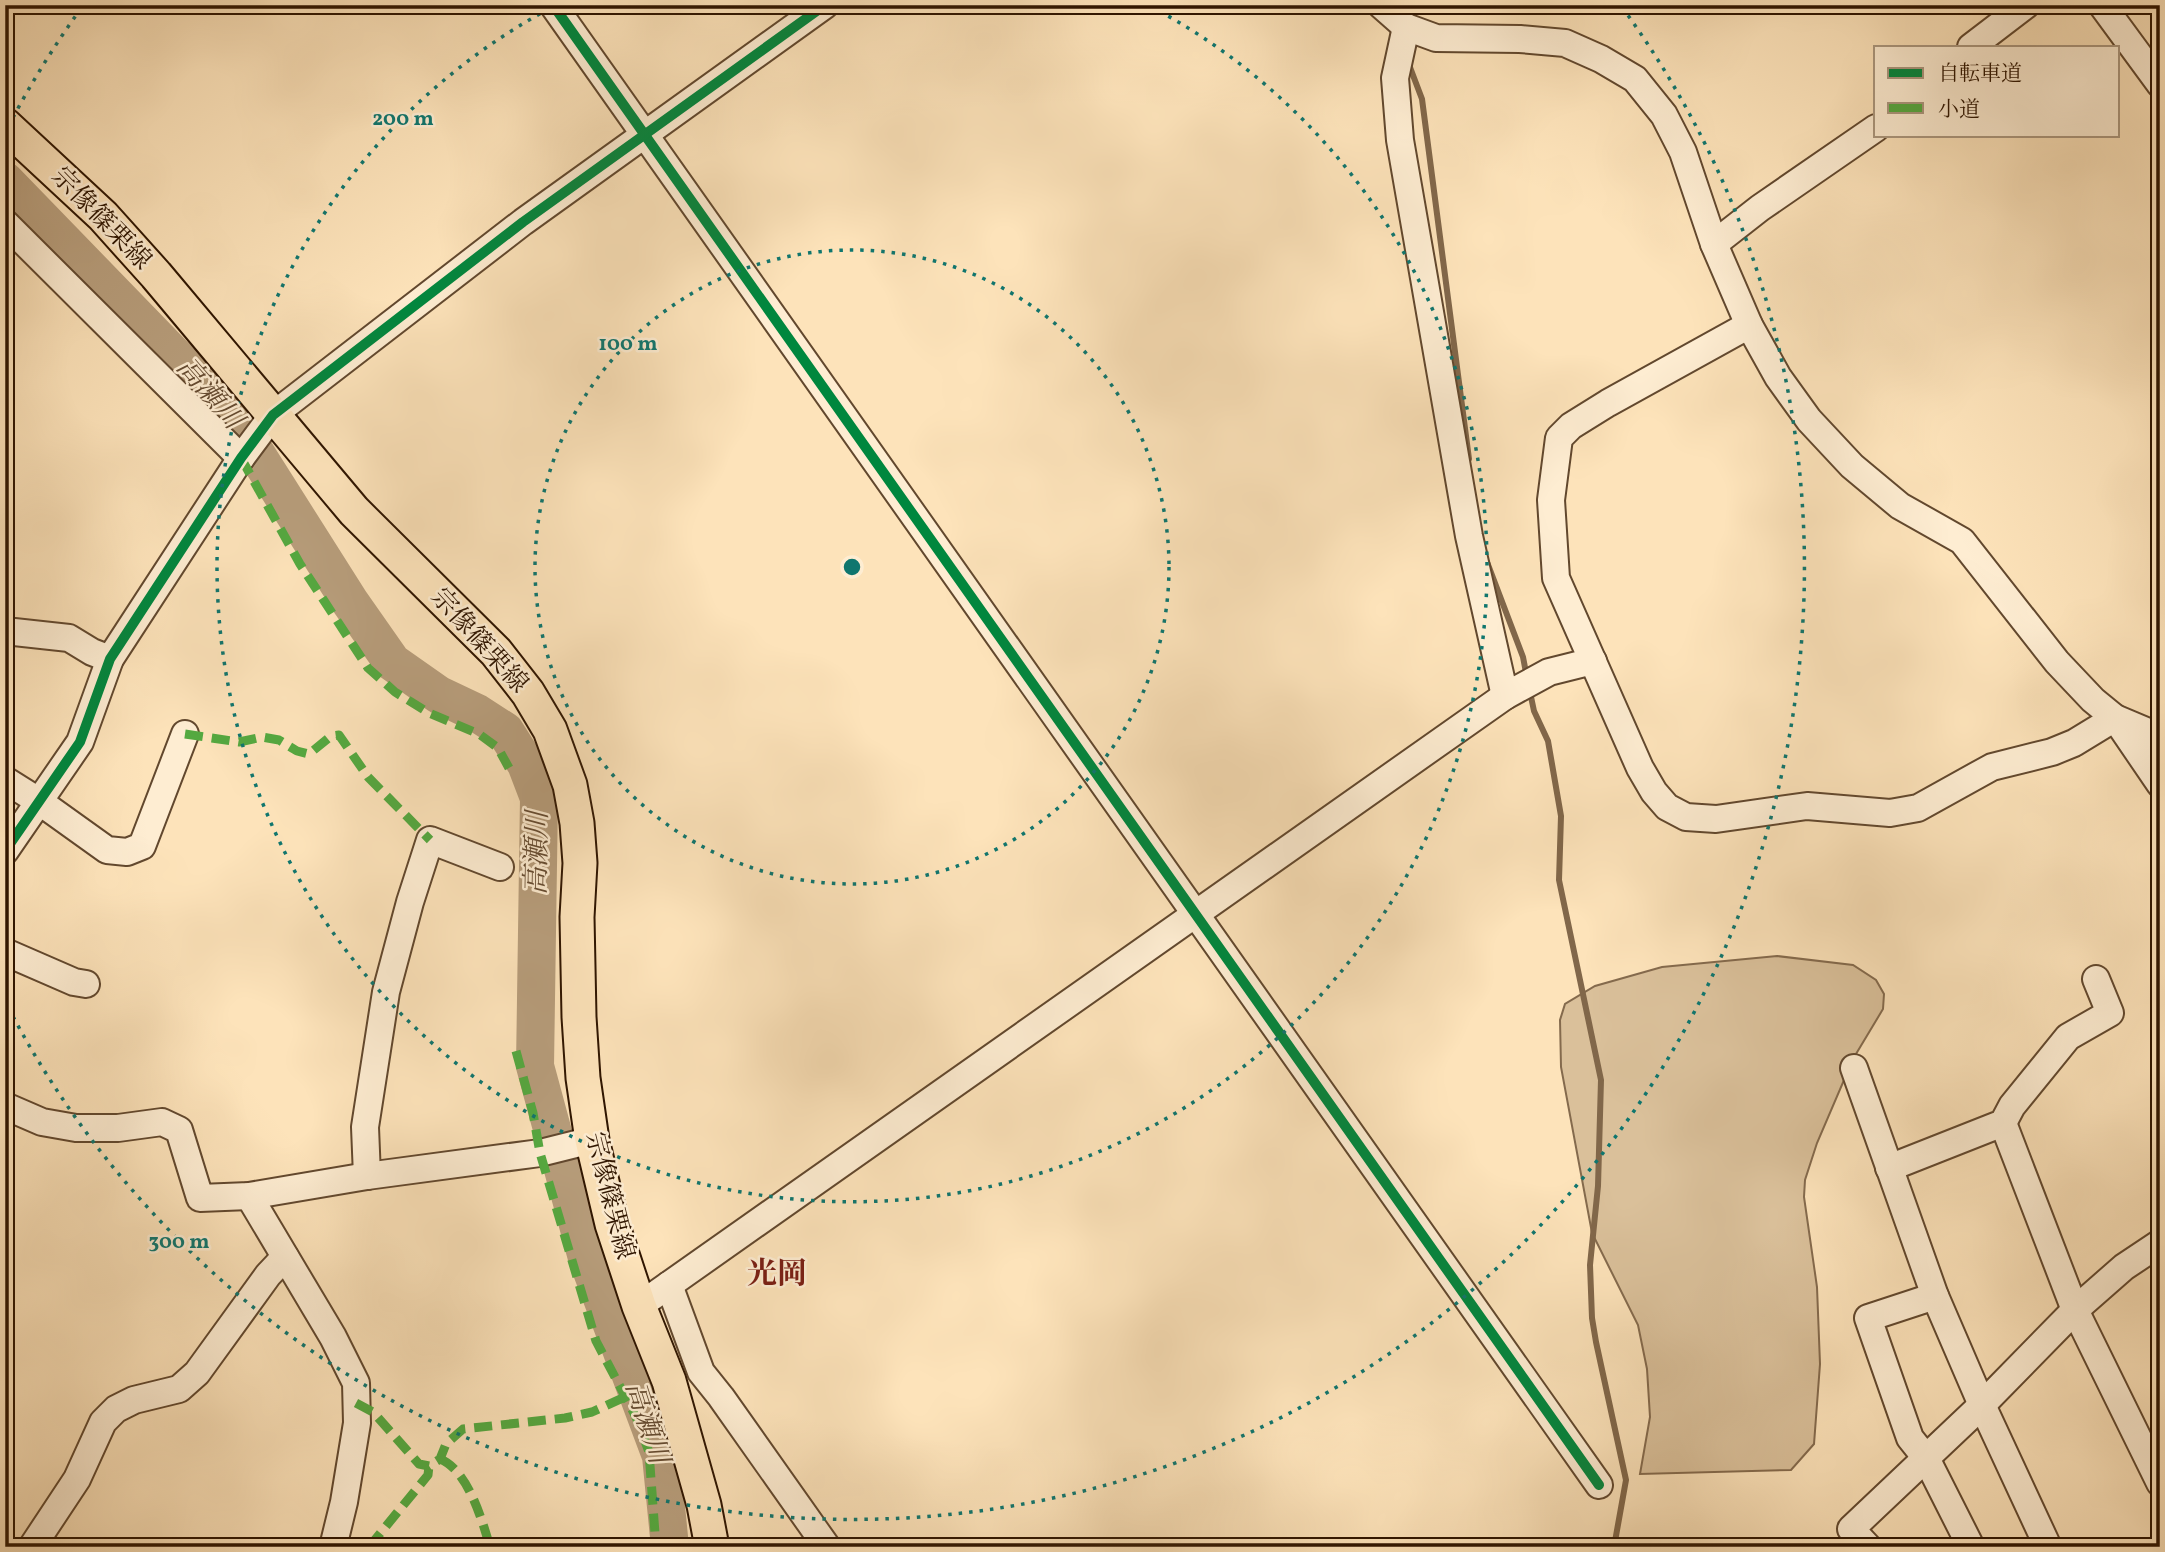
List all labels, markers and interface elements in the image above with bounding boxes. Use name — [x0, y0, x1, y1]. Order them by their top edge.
legend — [1874, 46, 2120, 136]
text: 自転車道 — [1938, 60, 2022, 89]
text: 小道 — [1938, 96, 1980, 125]
text: 200 m — [372, 105, 434, 134]
street label: 宗像篠栗線 — [43, 160, 159, 278]
text: 100 m — [598, 330, 658, 359]
water label: 高瀬川 — [167, 350, 253, 441]
centre of rings — [840, 555, 864, 579]
street label: 宗像篠栗線 — [422, 581, 536, 701]
water label: 高瀬川 — [518, 808, 558, 895]
street label: 宗像篠栗線 — [576, 1129, 642, 1263]
text: 300 m — [149, 1228, 209, 1257]
district label: 光岡 — [747, 1254, 807, 1296]
water label: 高瀬川 — [614, 1377, 678, 1472]

